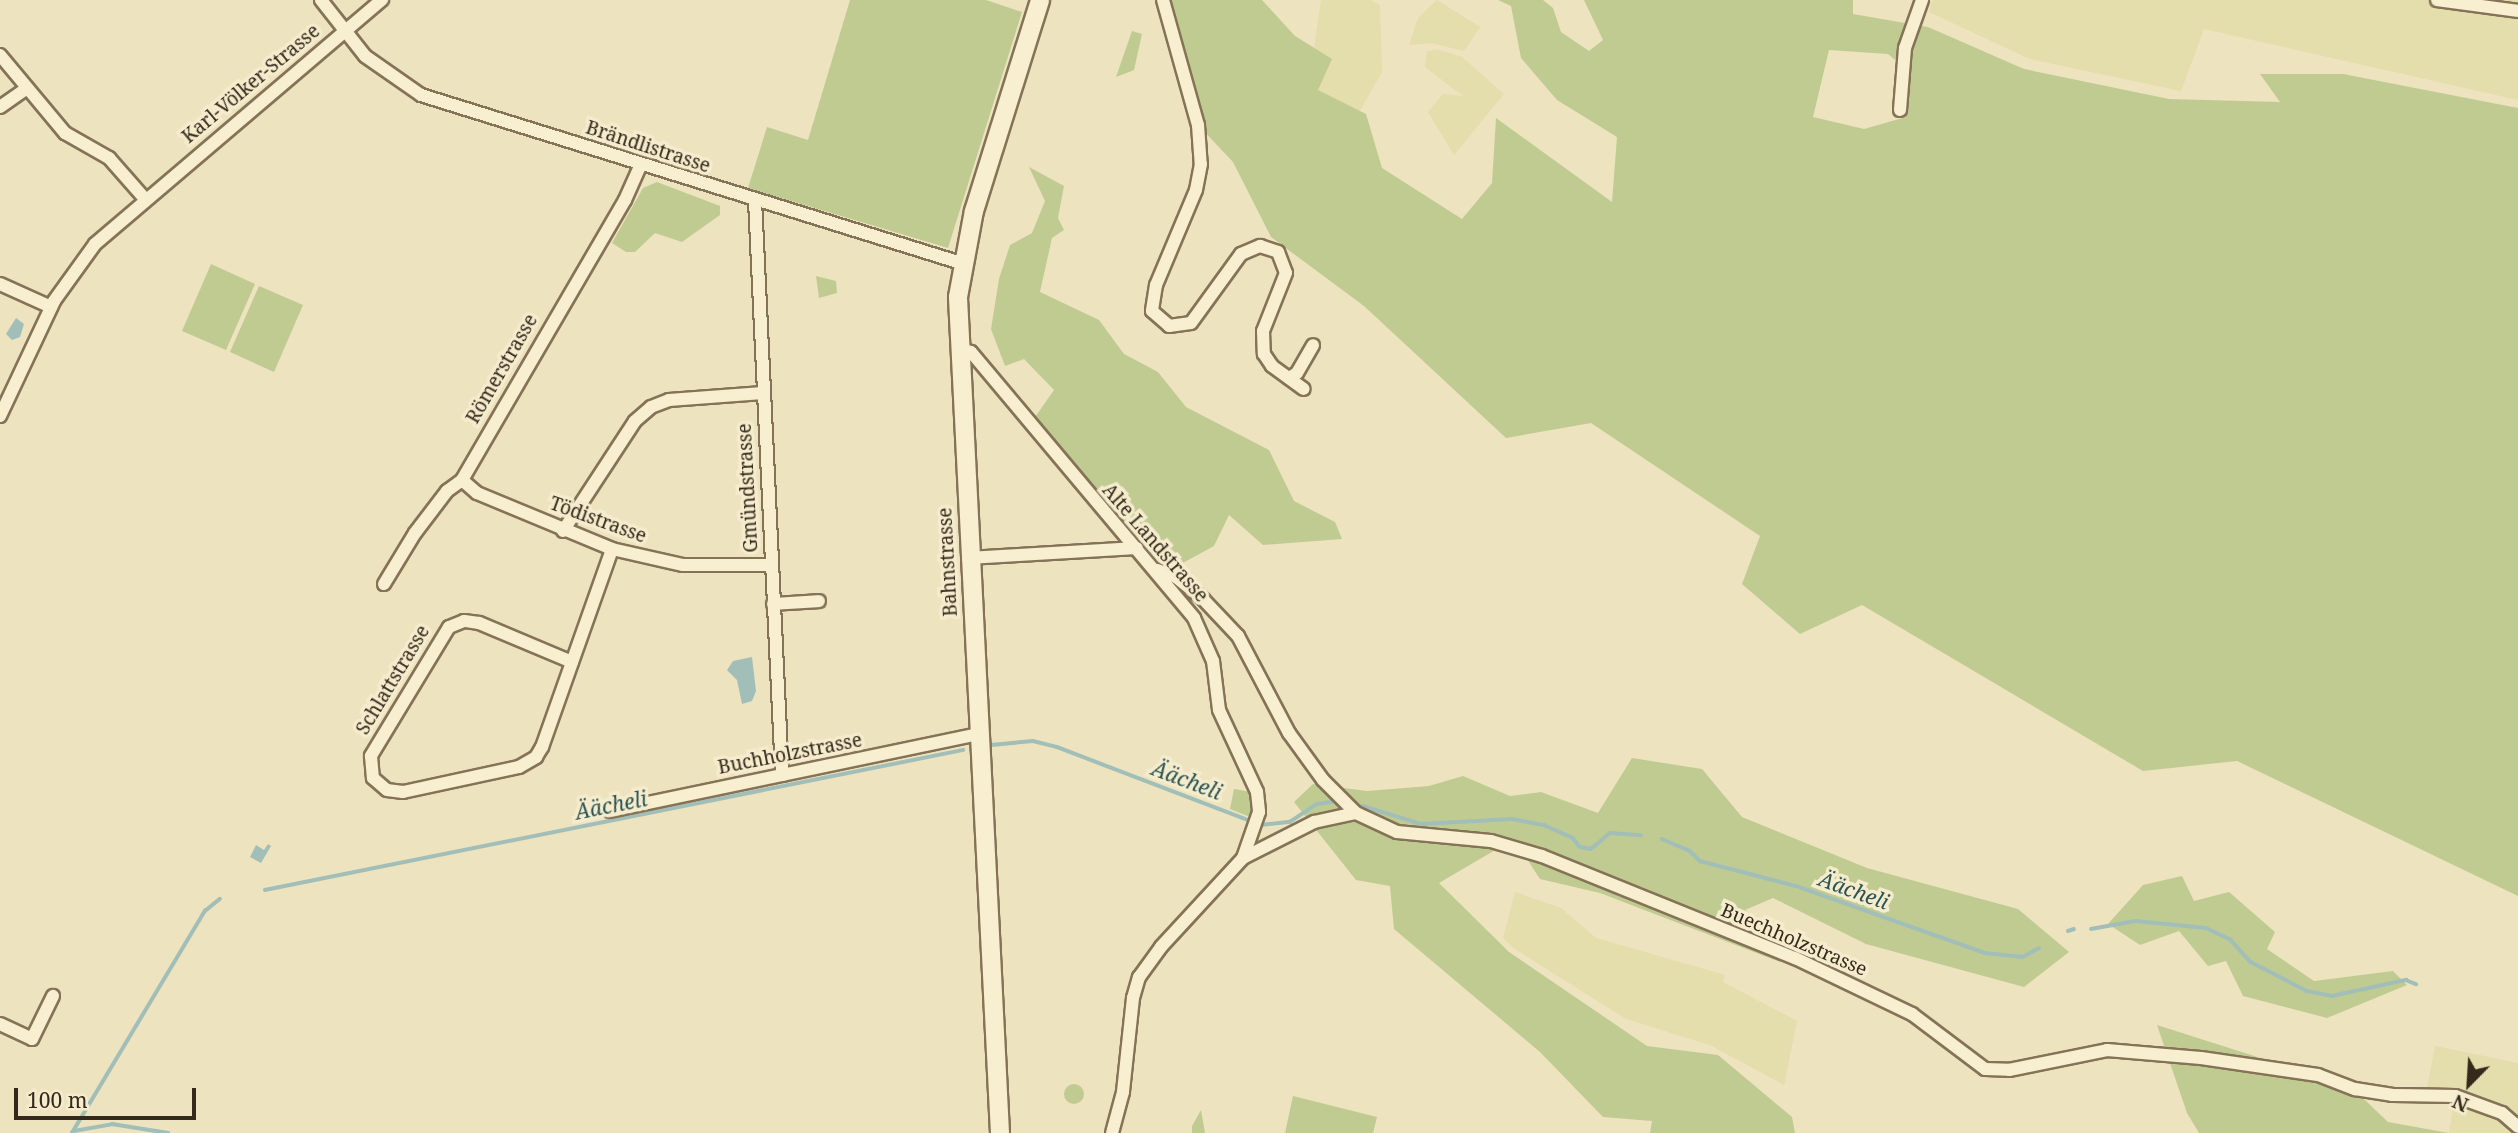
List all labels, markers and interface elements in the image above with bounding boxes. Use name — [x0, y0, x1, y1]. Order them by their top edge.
street label: Karl-Völker-Strasse — [178, 20, 324, 148]
street label: Brändlistrasse — [583, 116, 713, 178]
street label: Römerstrasse — [462, 310, 542, 428]
street label: Gmündstrasse — [733, 423, 763, 553]
street label: Alte Landstrasse — [1097, 479, 1213, 607]
street label: Tödistrasse — [547, 492, 649, 548]
street label: Bahnstrasse — [934, 507, 962, 617]
street label: Schlattstrasse — [351, 621, 435, 739]
street label: Buchholzstrasse — [716, 729, 864, 779]
water label: Äächeli — [1148, 755, 1226, 805]
water label: Äächeli — [573, 786, 649, 824]
water label: Äächeli — [1815, 866, 1893, 914]
street label: Buechholzstrasse — [1718, 899, 1870, 981]
north arrow — [2434, 1049, 2504, 1119]
scale bar — [18, 1074, 200, 1118]
text: 100 m — [27, 1086, 88, 1114]
text: N — [2448, 1088, 2473, 1118]

